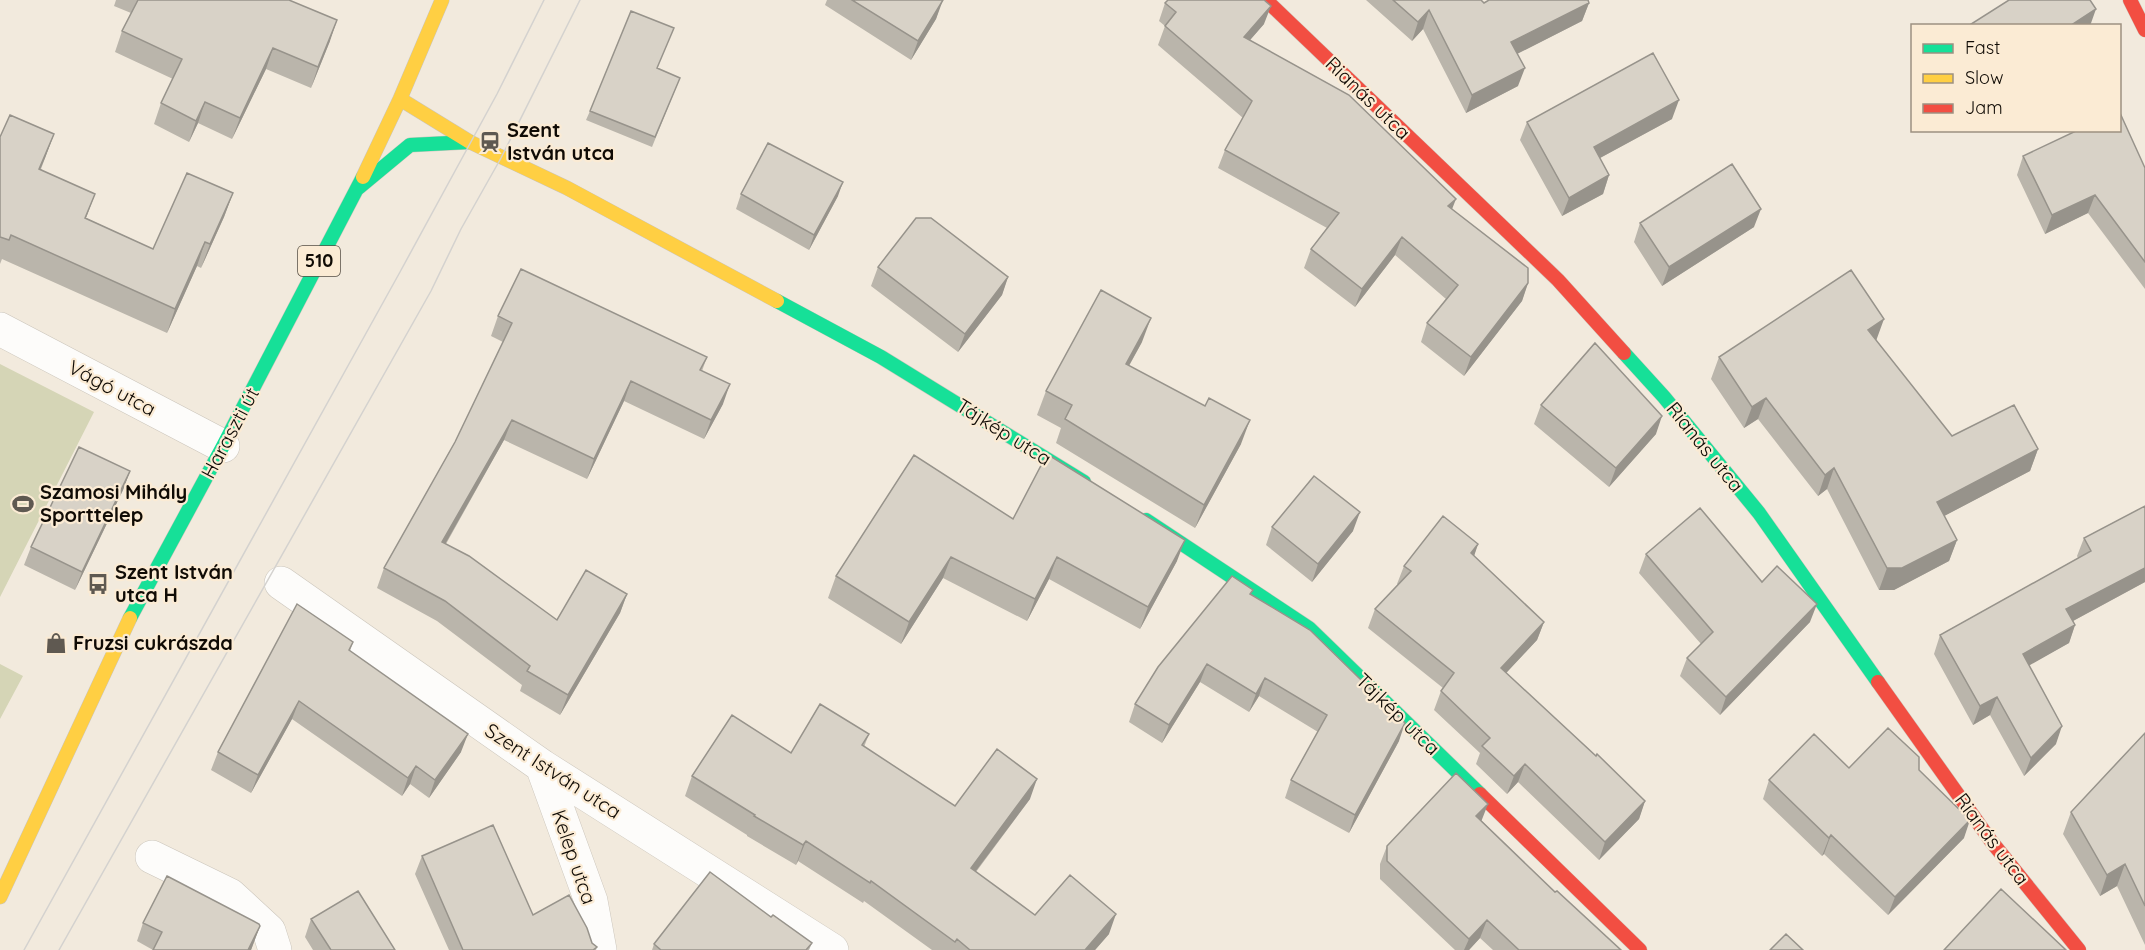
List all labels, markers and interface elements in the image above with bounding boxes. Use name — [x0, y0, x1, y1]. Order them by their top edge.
legend — [1911, 24, 2121, 132]
text: Fast — [1965, 36, 2000, 59]
street label: Rianás utca — [1321, 51, 1416, 144]
text: Slow — [1965, 66, 2003, 89]
text: Jam — [1965, 96, 2003, 119]
place label: Szent István utca — [507, 117, 614, 165]
station icon: Szent István utca — [478, 130, 502, 154]
road number: 510 — [298, 246, 340, 276]
street label: Vágó utca — [64, 354, 160, 421]
street label: Haraszti út — [195, 383, 264, 483]
street label: Tájkép utca — [952, 393, 1056, 471]
street label: Rianás utca — [1661, 397, 1749, 497]
place label: Szamosi Mihály Sporttelep — [40, 479, 187, 527]
sports icon: Szamosi Mihály Sporttelep — [11, 492, 35, 516]
place label: Szent István utca H — [115, 559, 233, 607]
bus stop icon: Szent István utca H — [86, 572, 110, 596]
place label: Fruzsi cukrászda — [73, 630, 233, 655]
shop icon: Fruzsi cukrászda — [44, 631, 68, 655]
street label: Tájkép utca — [1351, 667, 1446, 760]
street label: Szent István utca — [481, 717, 626, 824]
street label: Rianás utca — [1950, 788, 2035, 890]
street label: Kelep utca — [547, 806, 602, 907]

